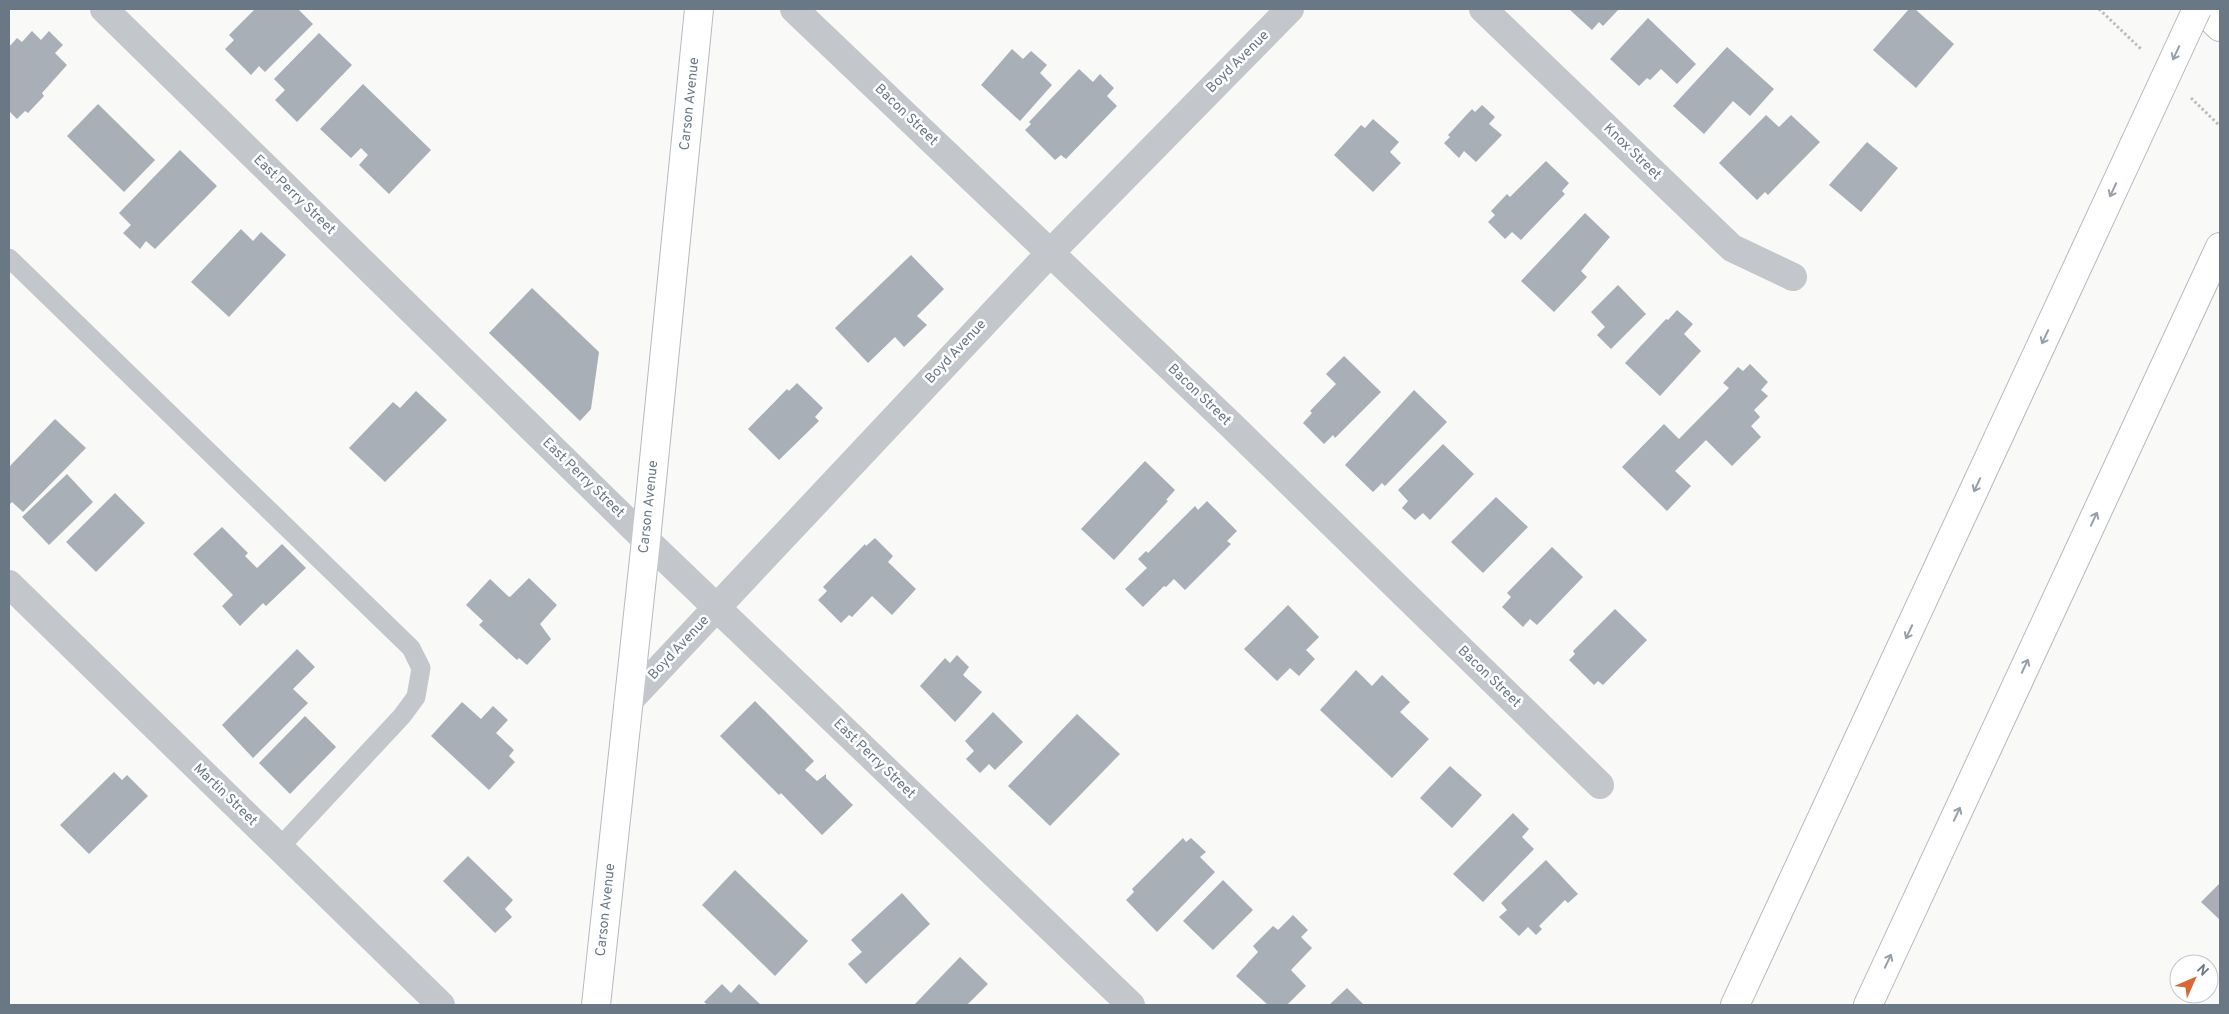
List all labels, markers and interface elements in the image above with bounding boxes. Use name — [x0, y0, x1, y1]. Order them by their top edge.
street label: Boyd Avenue — [1203, 27, 1273, 97]
one-way arrow — [2171, 45, 2181, 60]
street label: Carson Avenue — [677, 57, 703, 151]
street label: Bacon Street — [871, 81, 941, 149]
street label: Knox Street — [1600, 120, 1664, 184]
street label: East Perry Street — [249, 152, 339, 238]
one-way arrow — [2108, 182, 2118, 197]
street label: Boyd Avenue — [922, 316, 990, 388]
one-way arrow — [2040, 329, 2050, 344]
street label: Bacon Street — [1164, 361, 1234, 429]
street label: East Perry Street — [538, 435, 628, 521]
street label: Carson Avenue — [636, 460, 662, 554]
one-way arrow — [1972, 477, 1982, 492]
one-way arrow — [2089, 512, 2099, 527]
street label: Boyd Avenue — [645, 612, 713, 684]
one-way arrow — [1903, 624, 1913, 639]
street label: Bacon Street — [1454, 643, 1524, 711]
one-way arrow — [2021, 659, 2031, 674]
street label: East Perry Street — [829, 716, 919, 802]
street label: Martin Street — [189, 760, 261, 830]
one-way arrow — [1953, 807, 1962, 822]
street label: Carson Avenue — [593, 863, 619, 957]
one-way arrow — [1884, 954, 1894, 969]
north arrow — [2169, 954, 2219, 1004]
text: N — [2193, 961, 2212, 980]

